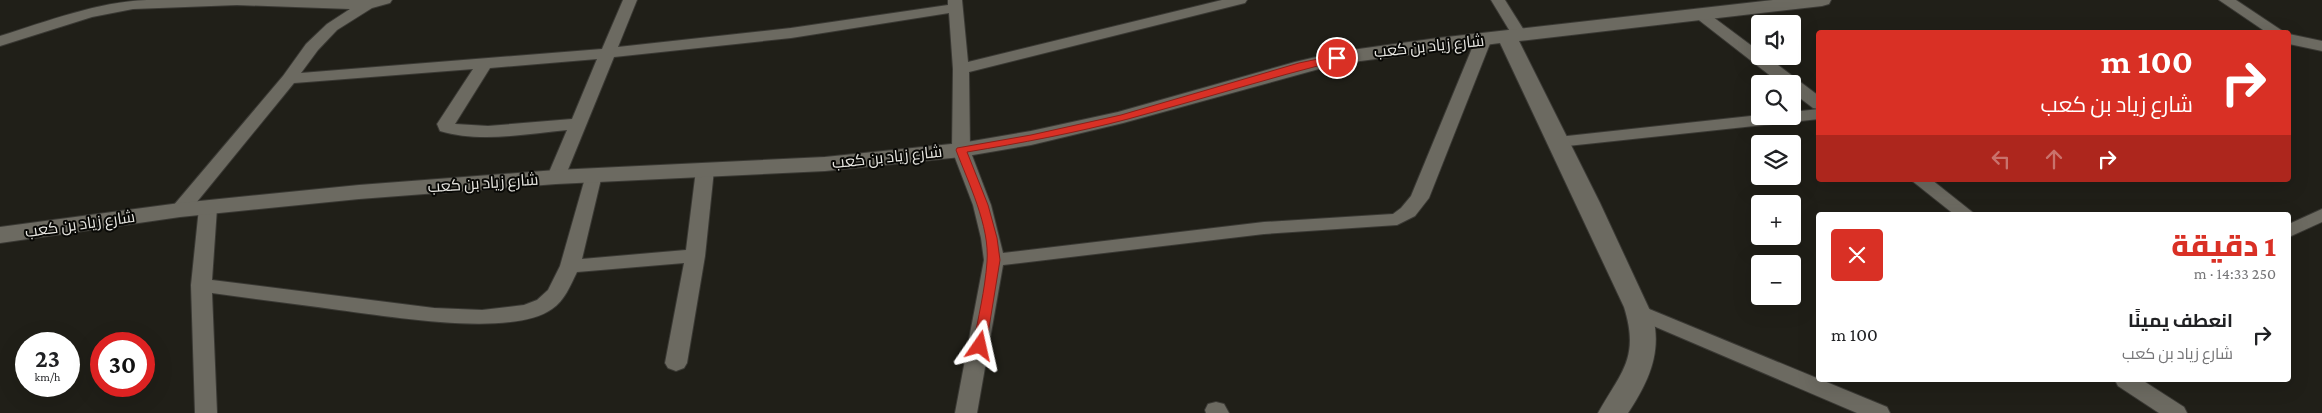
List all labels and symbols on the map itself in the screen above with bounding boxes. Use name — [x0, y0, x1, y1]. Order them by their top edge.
street label: شارع زياد بن كعب — [1373, 32, 1485, 63]
pin — [1316, 37, 1358, 79]
street label: شارع زياد بن كعب — [831, 143, 943, 174]
street label: شارع زياد بن كعب — [427, 171, 539, 198]
street label: شارع زياد بن كعب — [24, 208, 137, 243]
position arrow — [953, 319, 1005, 371]
speed limit sign: 30 — [90, 332, 155, 397]

